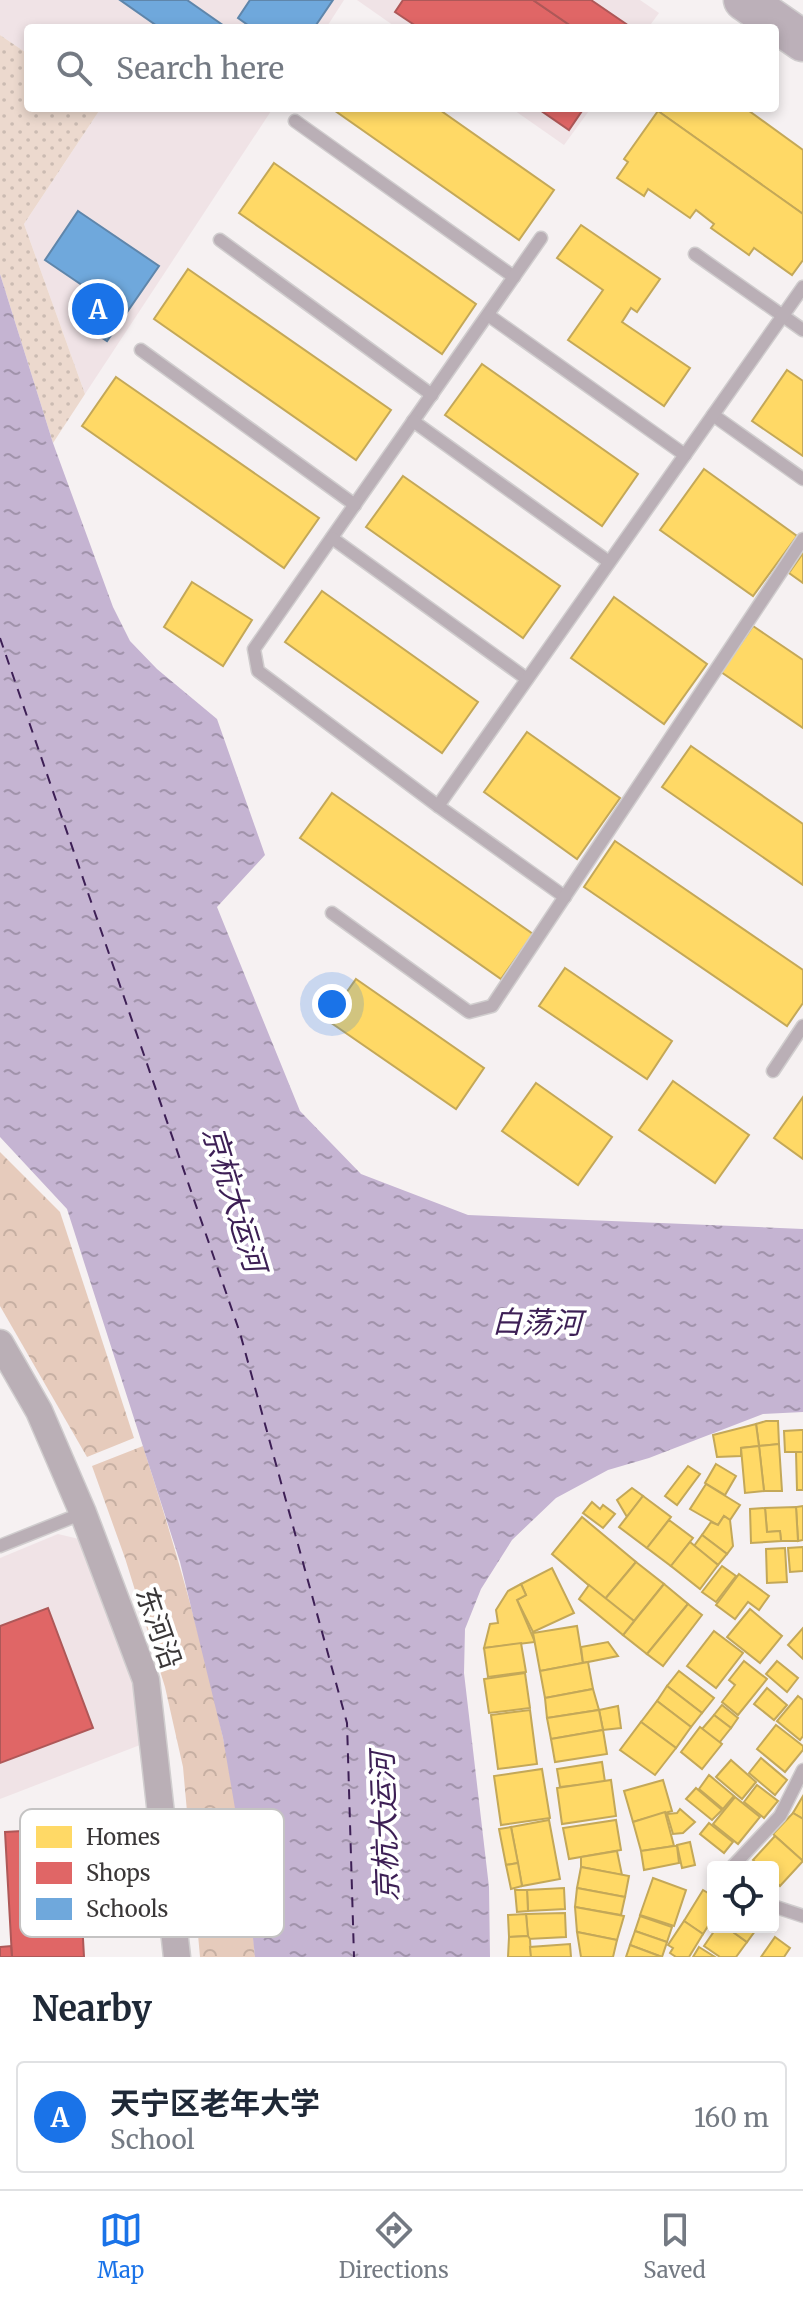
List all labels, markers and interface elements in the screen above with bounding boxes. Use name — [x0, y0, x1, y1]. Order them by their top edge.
search box — [24, 24, 779, 112]
icon: search — [52, 46, 96, 90]
text: Search here — [116, 49, 284, 87]
pin: A — [72, 279, 124, 339]
your location — [312, 984, 352, 1024]
water label: 京杭大运河 — [195, 1121, 277, 1281]
water label: 白荡河 — [492, 1302, 587, 1342]
street label: 东河沿 — [128, 1582, 190, 1674]
water label: 京杭大运河 — [362, 1746, 406, 1903]
legend — [20, 1809, 284, 1937]
text: Homes — [86, 1823, 160, 1851]
text: Shops — [86, 1859, 151, 1887]
map controls — [707, 1861, 779, 1933]
button: locate — [707, 1861, 779, 1933]
text: Schools — [86, 1895, 168, 1923]
text: Nearby — [32, 1988, 152, 2030]
text: 天宁区老年大学 — [110, 2084, 320, 2122]
text: A — [51, 2101, 69, 2134]
text: 160 m — [694, 2101, 769, 2134]
text: School — [110, 2123, 195, 2156]
tab: Map — [97, 2208, 144, 2284]
tab: Directions — [339, 2208, 449, 2284]
tab: Saved — [643, 2208, 706, 2284]

